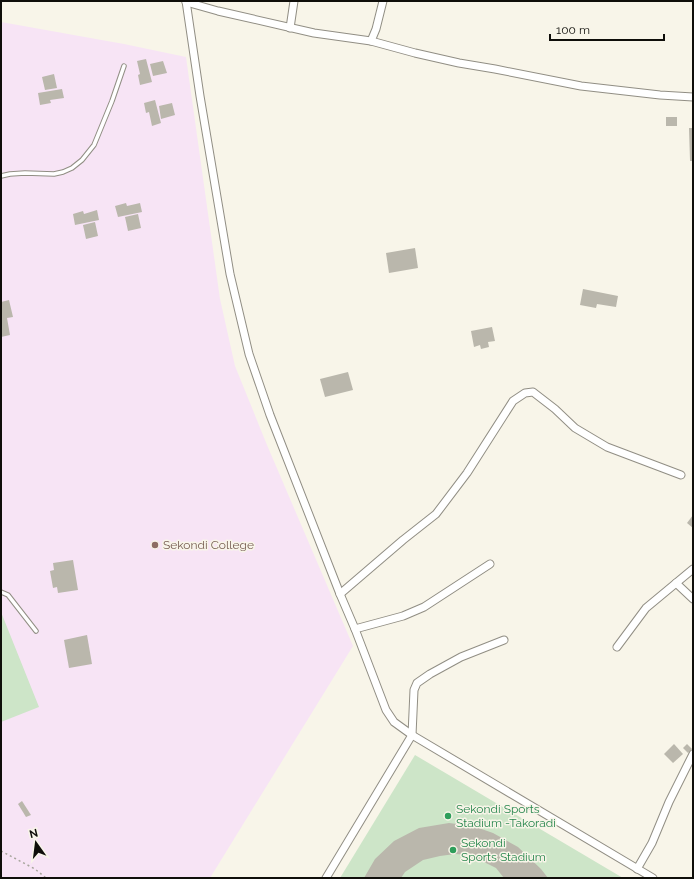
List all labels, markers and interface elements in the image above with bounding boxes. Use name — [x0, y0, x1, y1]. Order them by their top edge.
scale bar — [550, 16, 664, 42]
text: 100 m — [556, 23, 590, 37]
place label: Sekondi College — [163, 538, 254, 552]
marker: Sekondi College — [150, 540, 160, 550]
place label: Sekondi Sports Stadium -Takoradi — [456, 802, 556, 830]
marker: Sekondi Sports Stadium -Takoradi — [443, 811, 453, 821]
north arrow — [16, 823, 56, 863]
text: N — [28, 826, 39, 841]
place label: Sekondi Sports Stadium — [461, 836, 546, 864]
marker: Sekondi Sports Stadium — [448, 845, 458, 855]

